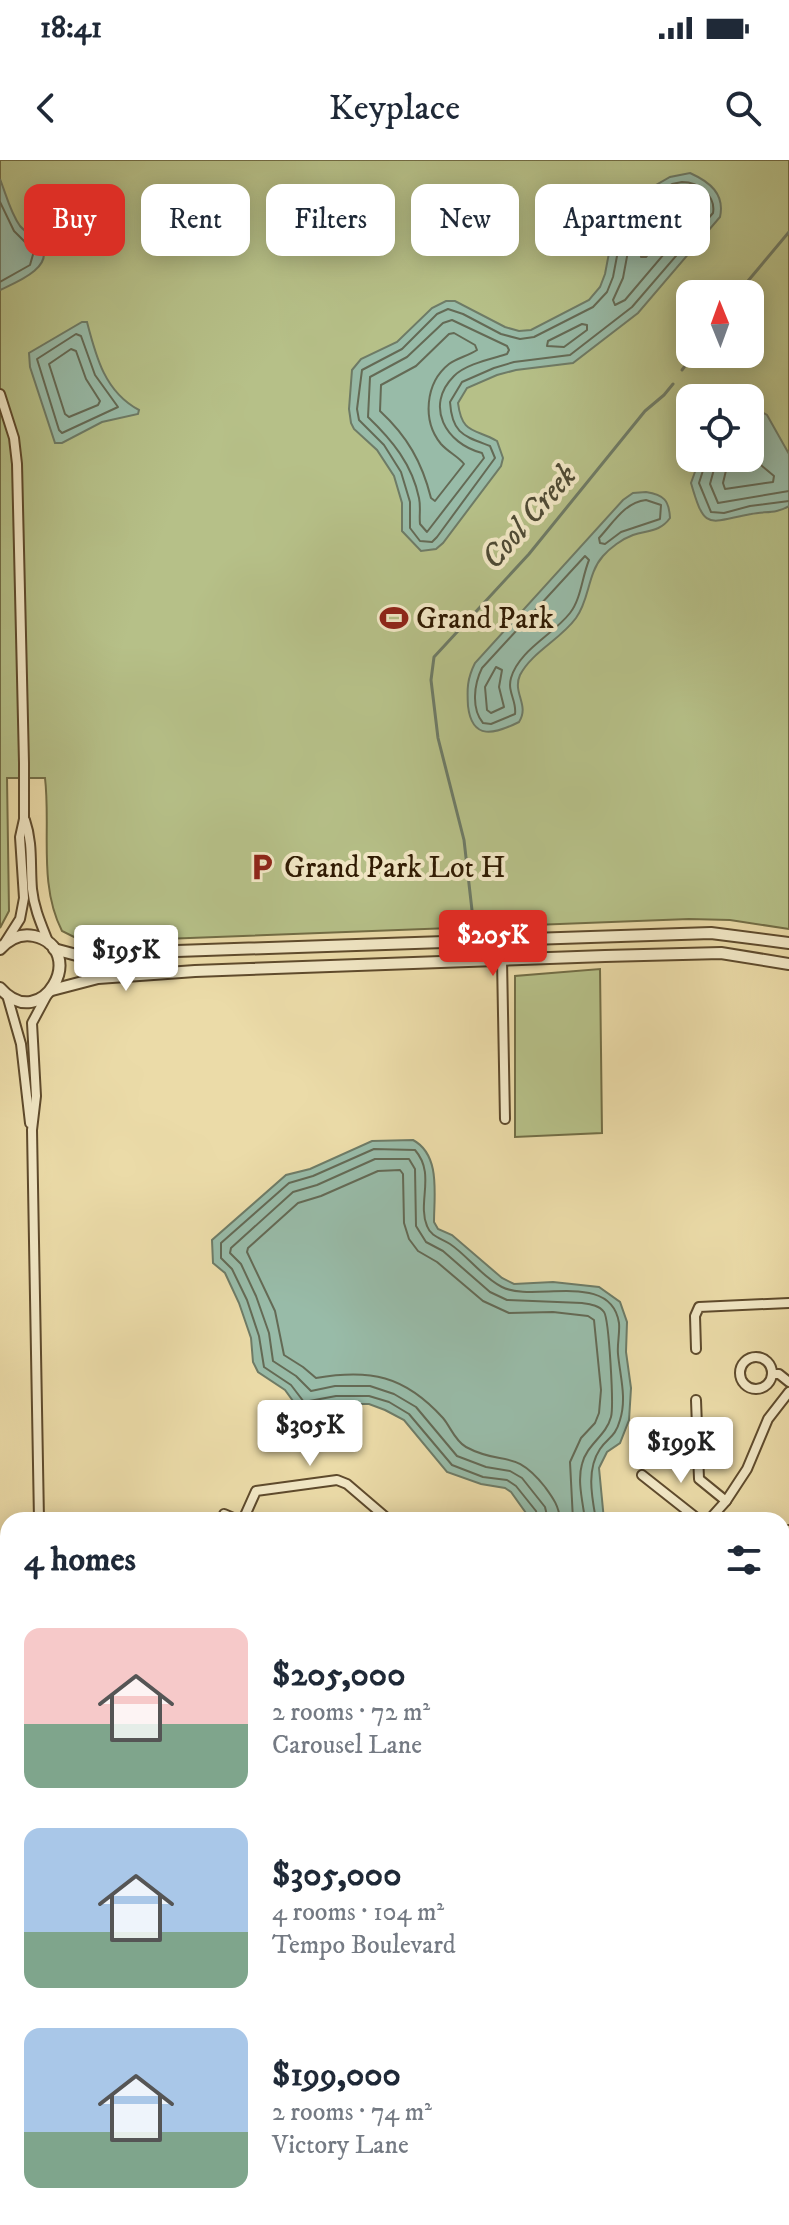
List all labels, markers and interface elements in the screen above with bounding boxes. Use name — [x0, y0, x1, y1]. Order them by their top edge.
text: 18:41 — [40, 10, 102, 47]
icon: back — [24, 86, 68, 130]
text: Keyplace — [329, 86, 460, 131]
icon: search — [721, 86, 765, 130]
chip: Buy — [24, 184, 125, 256]
chip: Rent — [141, 184, 250, 256]
chip: Filters — [266, 184, 395, 256]
chip: New — [411, 184, 519, 256]
chip: Apartment — [535, 184, 710, 256]
north arrow — [676, 280, 764, 368]
map controls — [676, 280, 764, 472]
button: locate — [676, 384, 764, 472]
water label: Cool Creek — [473, 456, 586, 578]
place label: Grand Park — [416, 601, 554, 638]
sports icon: Grand Park — [379, 603, 409, 633]
place label: Grand Park Lot H — [284, 850, 506, 887]
parking icon: Grand Park Lot H — [247, 852, 277, 882]
pin: $205K — [437, 910, 549, 978]
text: $205K — [457, 919, 529, 952]
pin: $195K — [70, 925, 182, 993]
text: $195K — [92, 934, 160, 967]
pin: $305K — [254, 1400, 366, 1468]
text: $305K — [275, 1409, 345, 1442]
pin: $199K — [625, 1417, 737, 1485]
text: $199K — [647, 1426, 715, 1459]
icon: filters — [722, 1538, 766, 1582]
text: 4 homes — [24, 1539, 136, 1581]
text: $205,000 — [272, 1654, 405, 1696]
icon: home — [88, 1660, 184, 1756]
text: 2 rooms · 72 m² — [272, 1696, 430, 1729]
text: Carousel Lane — [272, 1729, 422, 1762]
text: $305,000 — [272, 1854, 401, 1896]
icon: home — [88, 1860, 184, 1956]
text: 4 rooms · 104 m² — [272, 1896, 444, 1929]
text: Tempo Boulevard — [272, 1929, 456, 1962]
text: $199,000 — [272, 2054, 401, 2096]
icon: home — [88, 2060, 184, 2156]
text: 2 rooms · 74 m² — [272, 2096, 432, 2129]
text: Victory Lane — [272, 2129, 409, 2162]

